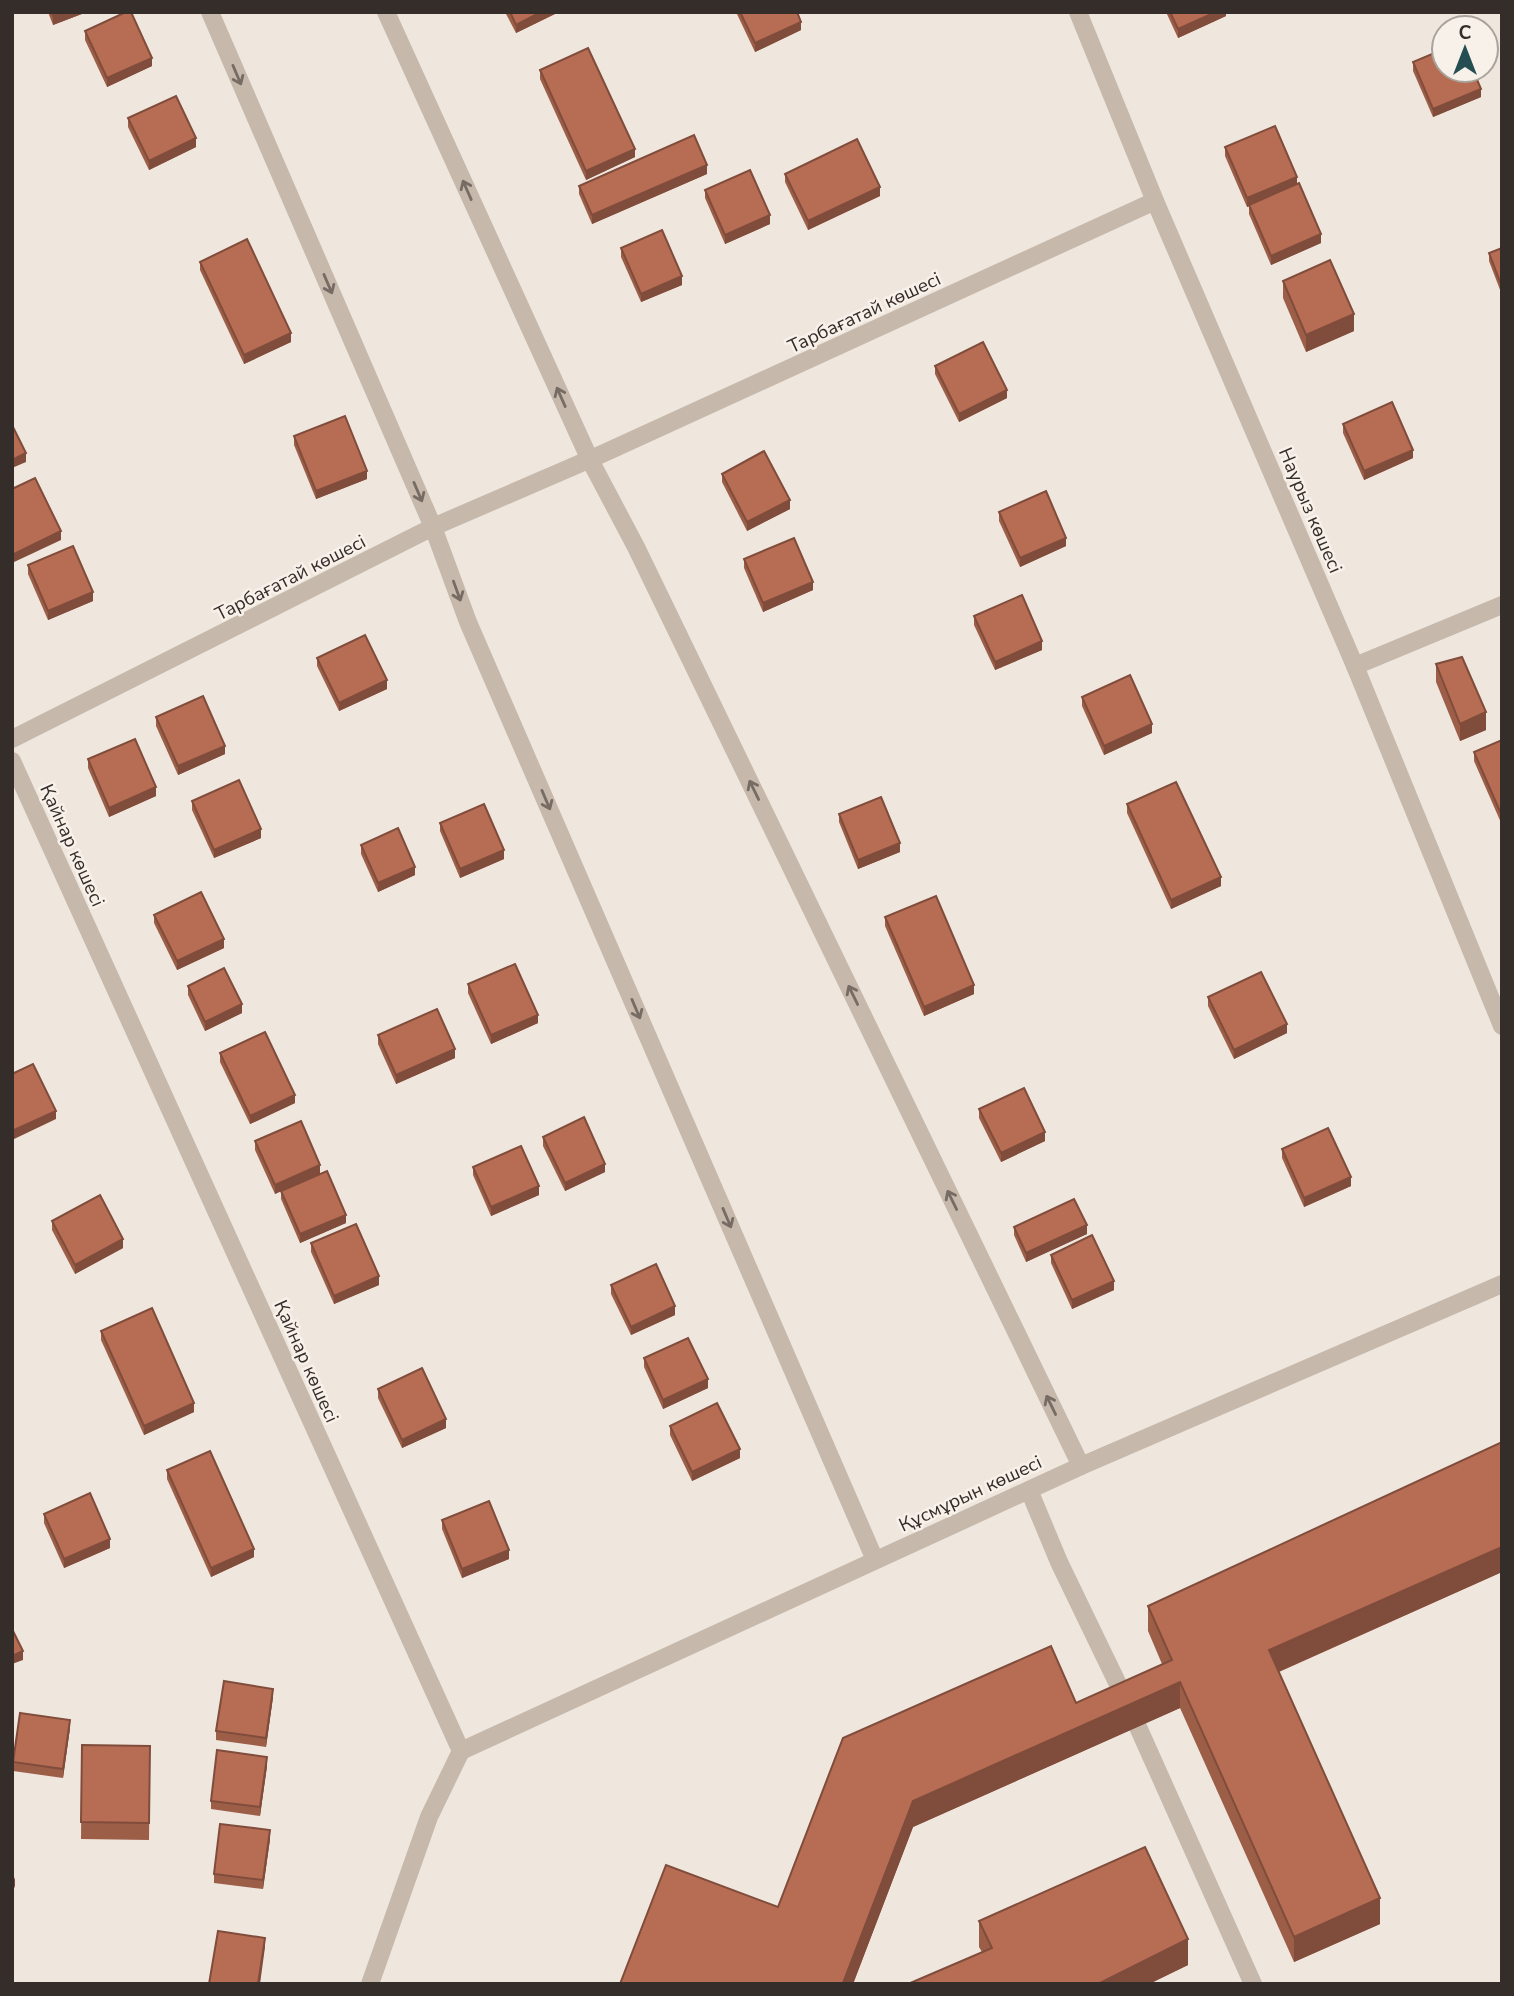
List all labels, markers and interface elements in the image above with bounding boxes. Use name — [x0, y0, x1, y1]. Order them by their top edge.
north arrow — [1430, 14, 1500, 84]
text: С — [1459, 20, 1472, 46]
one-way arrow — [231, 64, 244, 85]
one-way arrow — [460, 180, 473, 201]
street label: Тарбағатай көшесі — [784, 266, 945, 360]
one-way arrow — [322, 272, 335, 294]
one-way arrow — [554, 387, 567, 409]
street label: Наурыз көшесі — [1272, 444, 1348, 577]
one-way arrow — [412, 481, 425, 502]
street label: Тарбағатай көшесі — [211, 529, 370, 627]
one-way arrow — [452, 579, 464, 601]
street label: Қайнар көшесі — [33, 780, 111, 911]
one-way arrow — [746, 780, 760, 801]
one-way arrow — [540, 789, 553, 811]
one-way arrow — [846, 985, 859, 1006]
one-way arrow — [630, 998, 643, 1019]
one-way arrow — [945, 1190, 958, 1211]
one-way arrow — [721, 1206, 734, 1228]
street label: Қайнар көшесі — [267, 1296, 345, 1427]
one-way arrow — [1044, 1395, 1058, 1416]
street label: Құсмұрын көшесі — [895, 1449, 1046, 1538]

